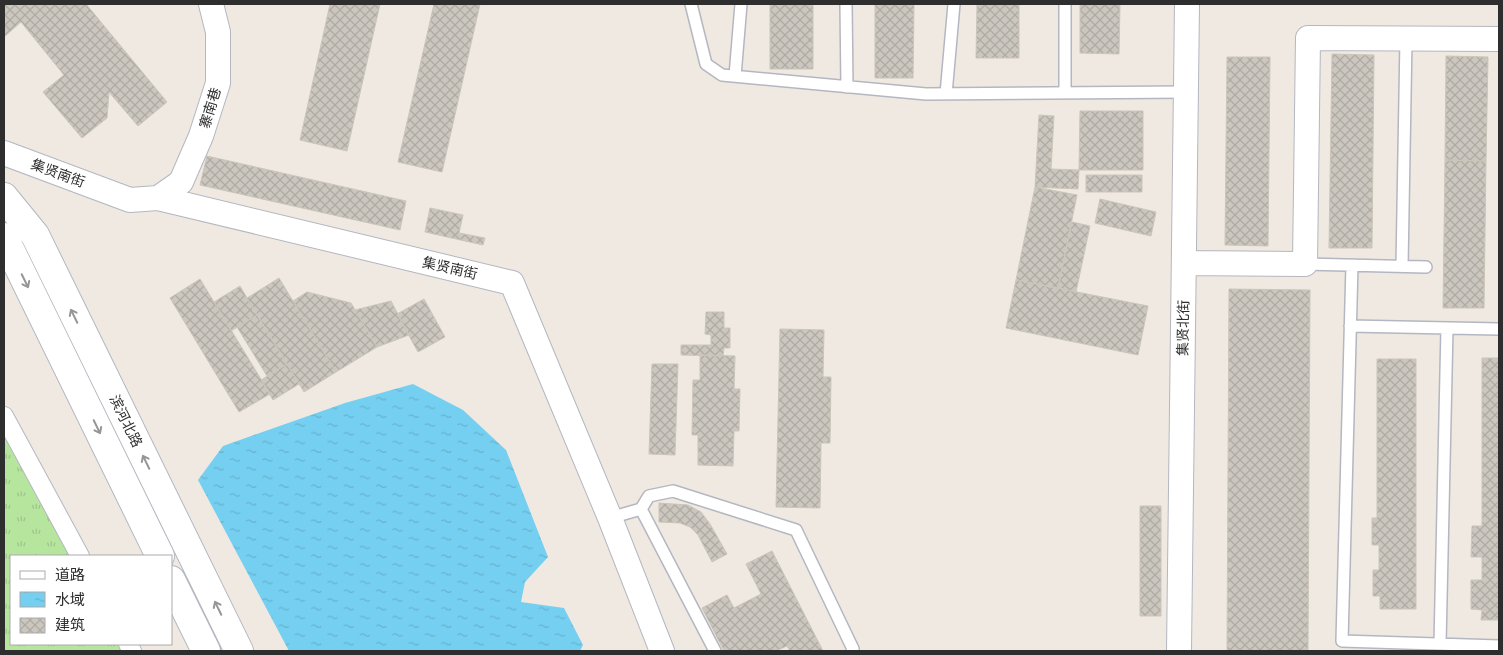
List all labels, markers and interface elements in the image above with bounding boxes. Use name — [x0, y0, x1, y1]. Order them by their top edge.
street label: 寨南巷 — [195, 85, 224, 130]
street label: 集贤南街 — [29, 155, 87, 190]
street label: 集贤南街 — [421, 253, 479, 282]
one-way arrow — [21, 273, 30, 288]
street label: 集贤北街 — [1174, 300, 1191, 356]
one-way arrow — [69, 309, 78, 324]
street label: 滨河北路 — [107, 392, 146, 450]
one-way arrow — [92, 419, 102, 434]
one-way arrow — [141, 455, 150, 470]
legend — [10, 555, 172, 645]
text: 道路 — [55, 565, 85, 583]
text: 水域 — [55, 590, 85, 608]
one-way arrow — [213, 600, 223, 615]
text: 建筑 — [55, 615, 85, 633]

